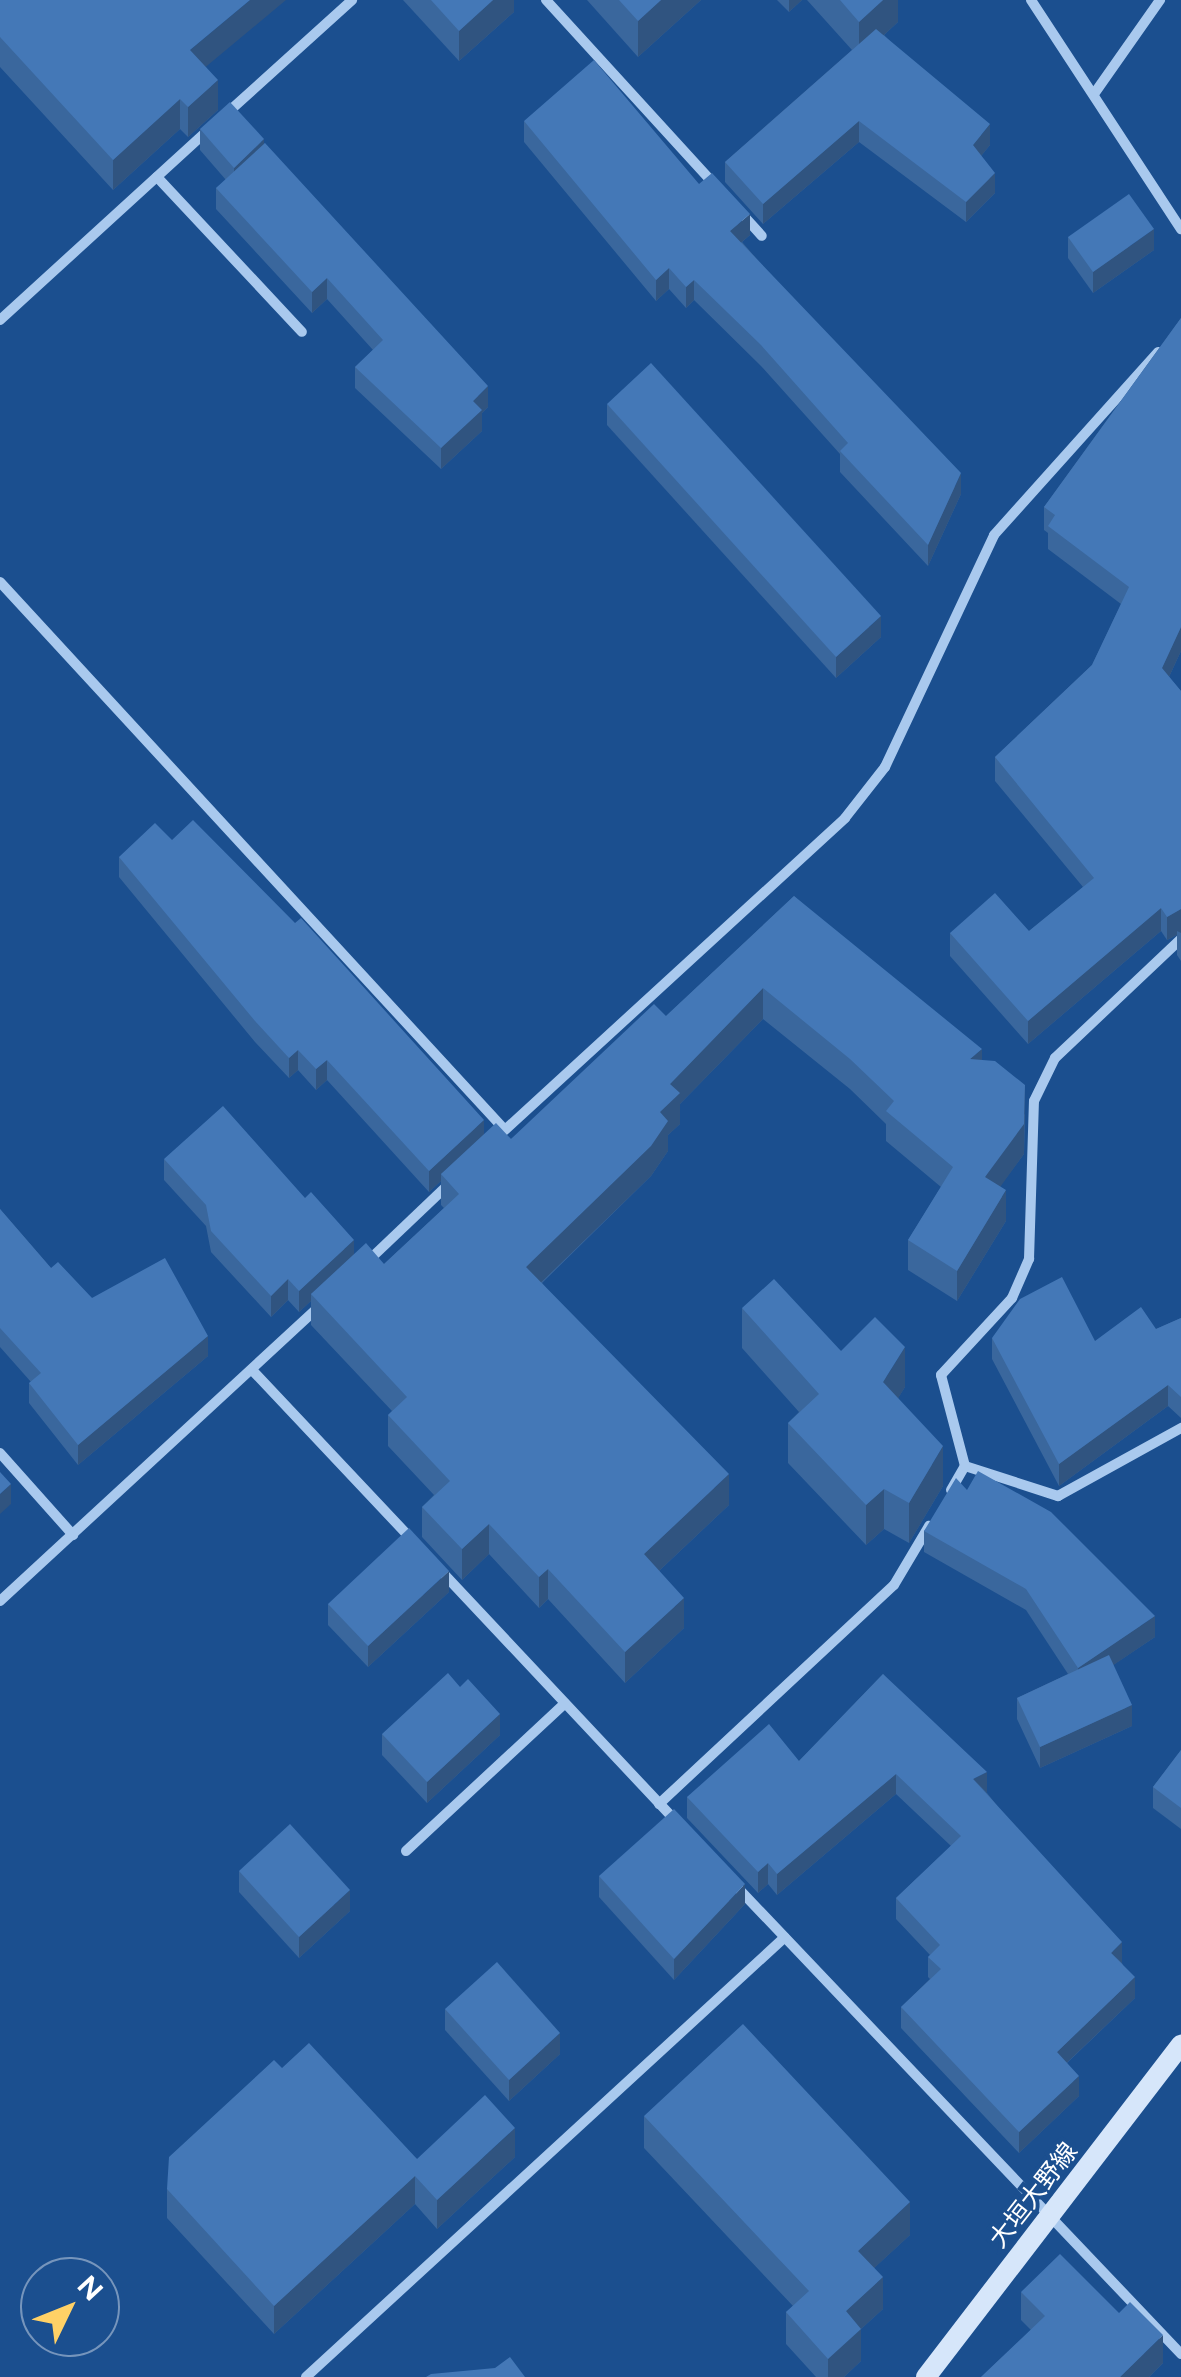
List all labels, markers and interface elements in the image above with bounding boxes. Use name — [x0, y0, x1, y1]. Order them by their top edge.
street label: 大垣大野線 — [983, 2137, 1083, 2253]
north arrow — [20, 2257, 120, 2357]
text: N — [71, 2268, 110, 2307]

